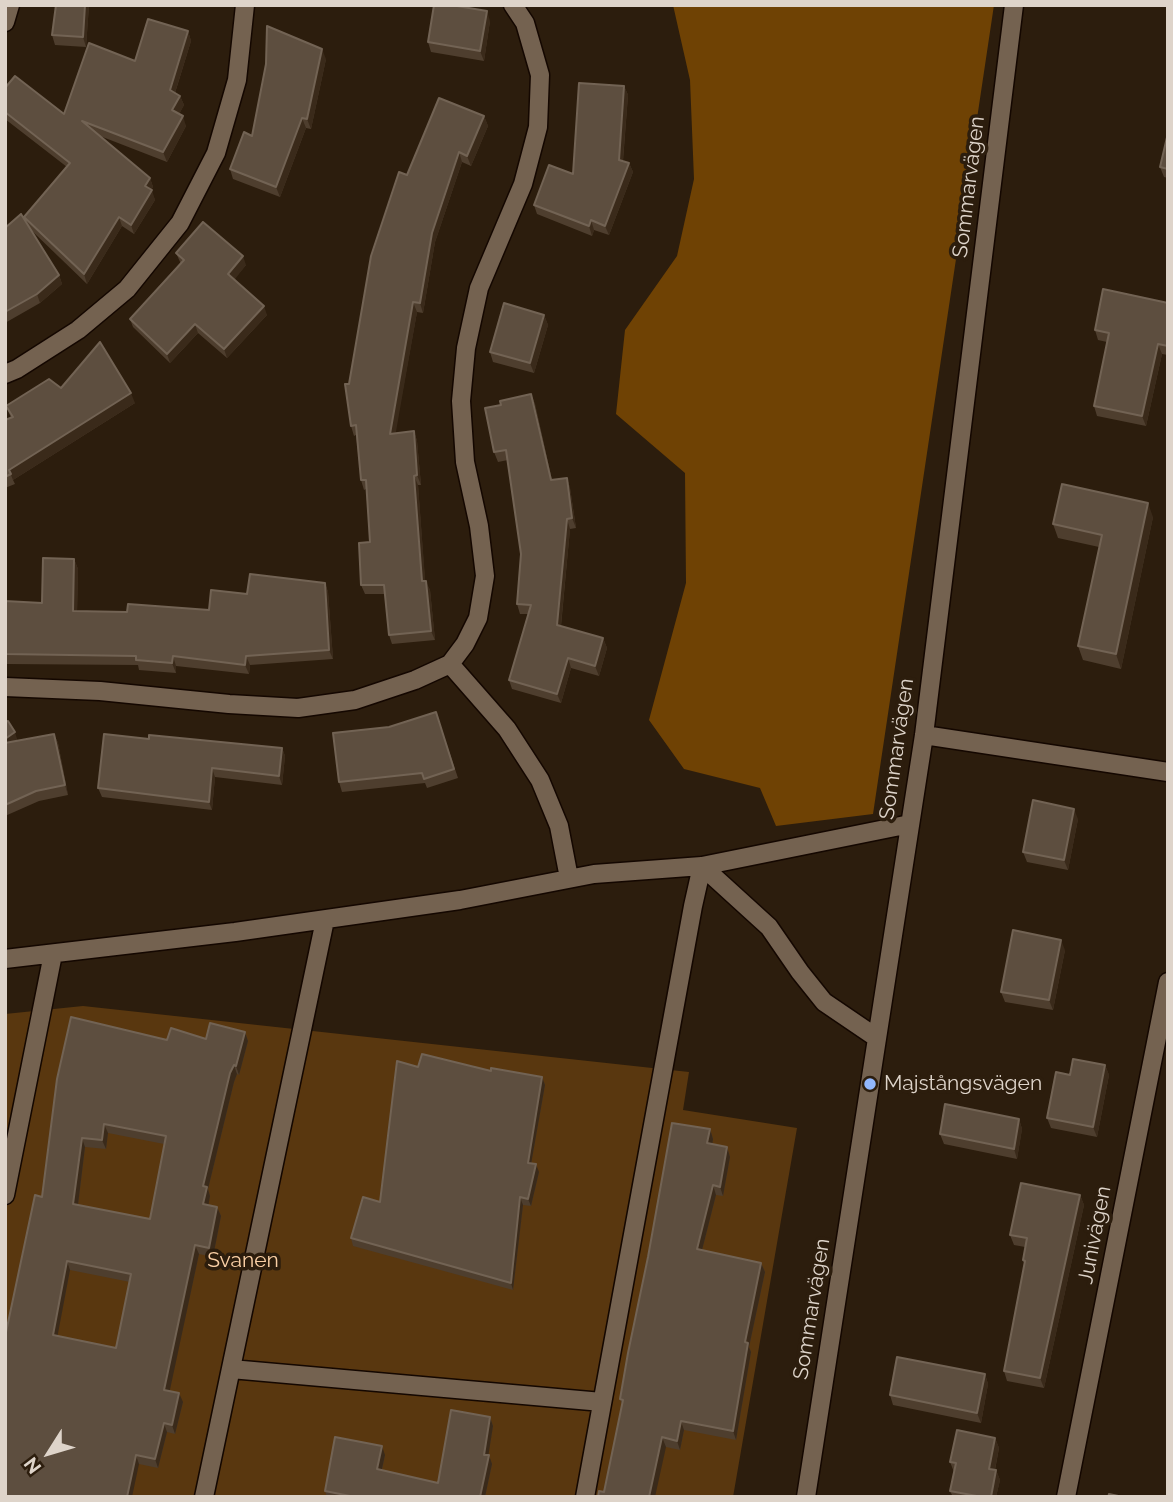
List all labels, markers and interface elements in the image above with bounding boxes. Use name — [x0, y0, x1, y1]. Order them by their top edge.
street label: Sommarvägen — [948, 115, 990, 259]
street label: Sommarvägen — [875, 677, 919, 821]
place label: Majstångsvägen — [884, 1071, 1042, 1097]
marker: Majstångsvägen — [862, 1076, 878, 1092]
street label: Junivägen — [1073, 1184, 1117, 1286]
street label: Sommarvägen — [788, 1237, 836, 1381]
park label: Svanen — [207, 1248, 279, 1274]
north arrow — [14, 1418, 84, 1488]
text: N — [19, 1453, 45, 1478]

